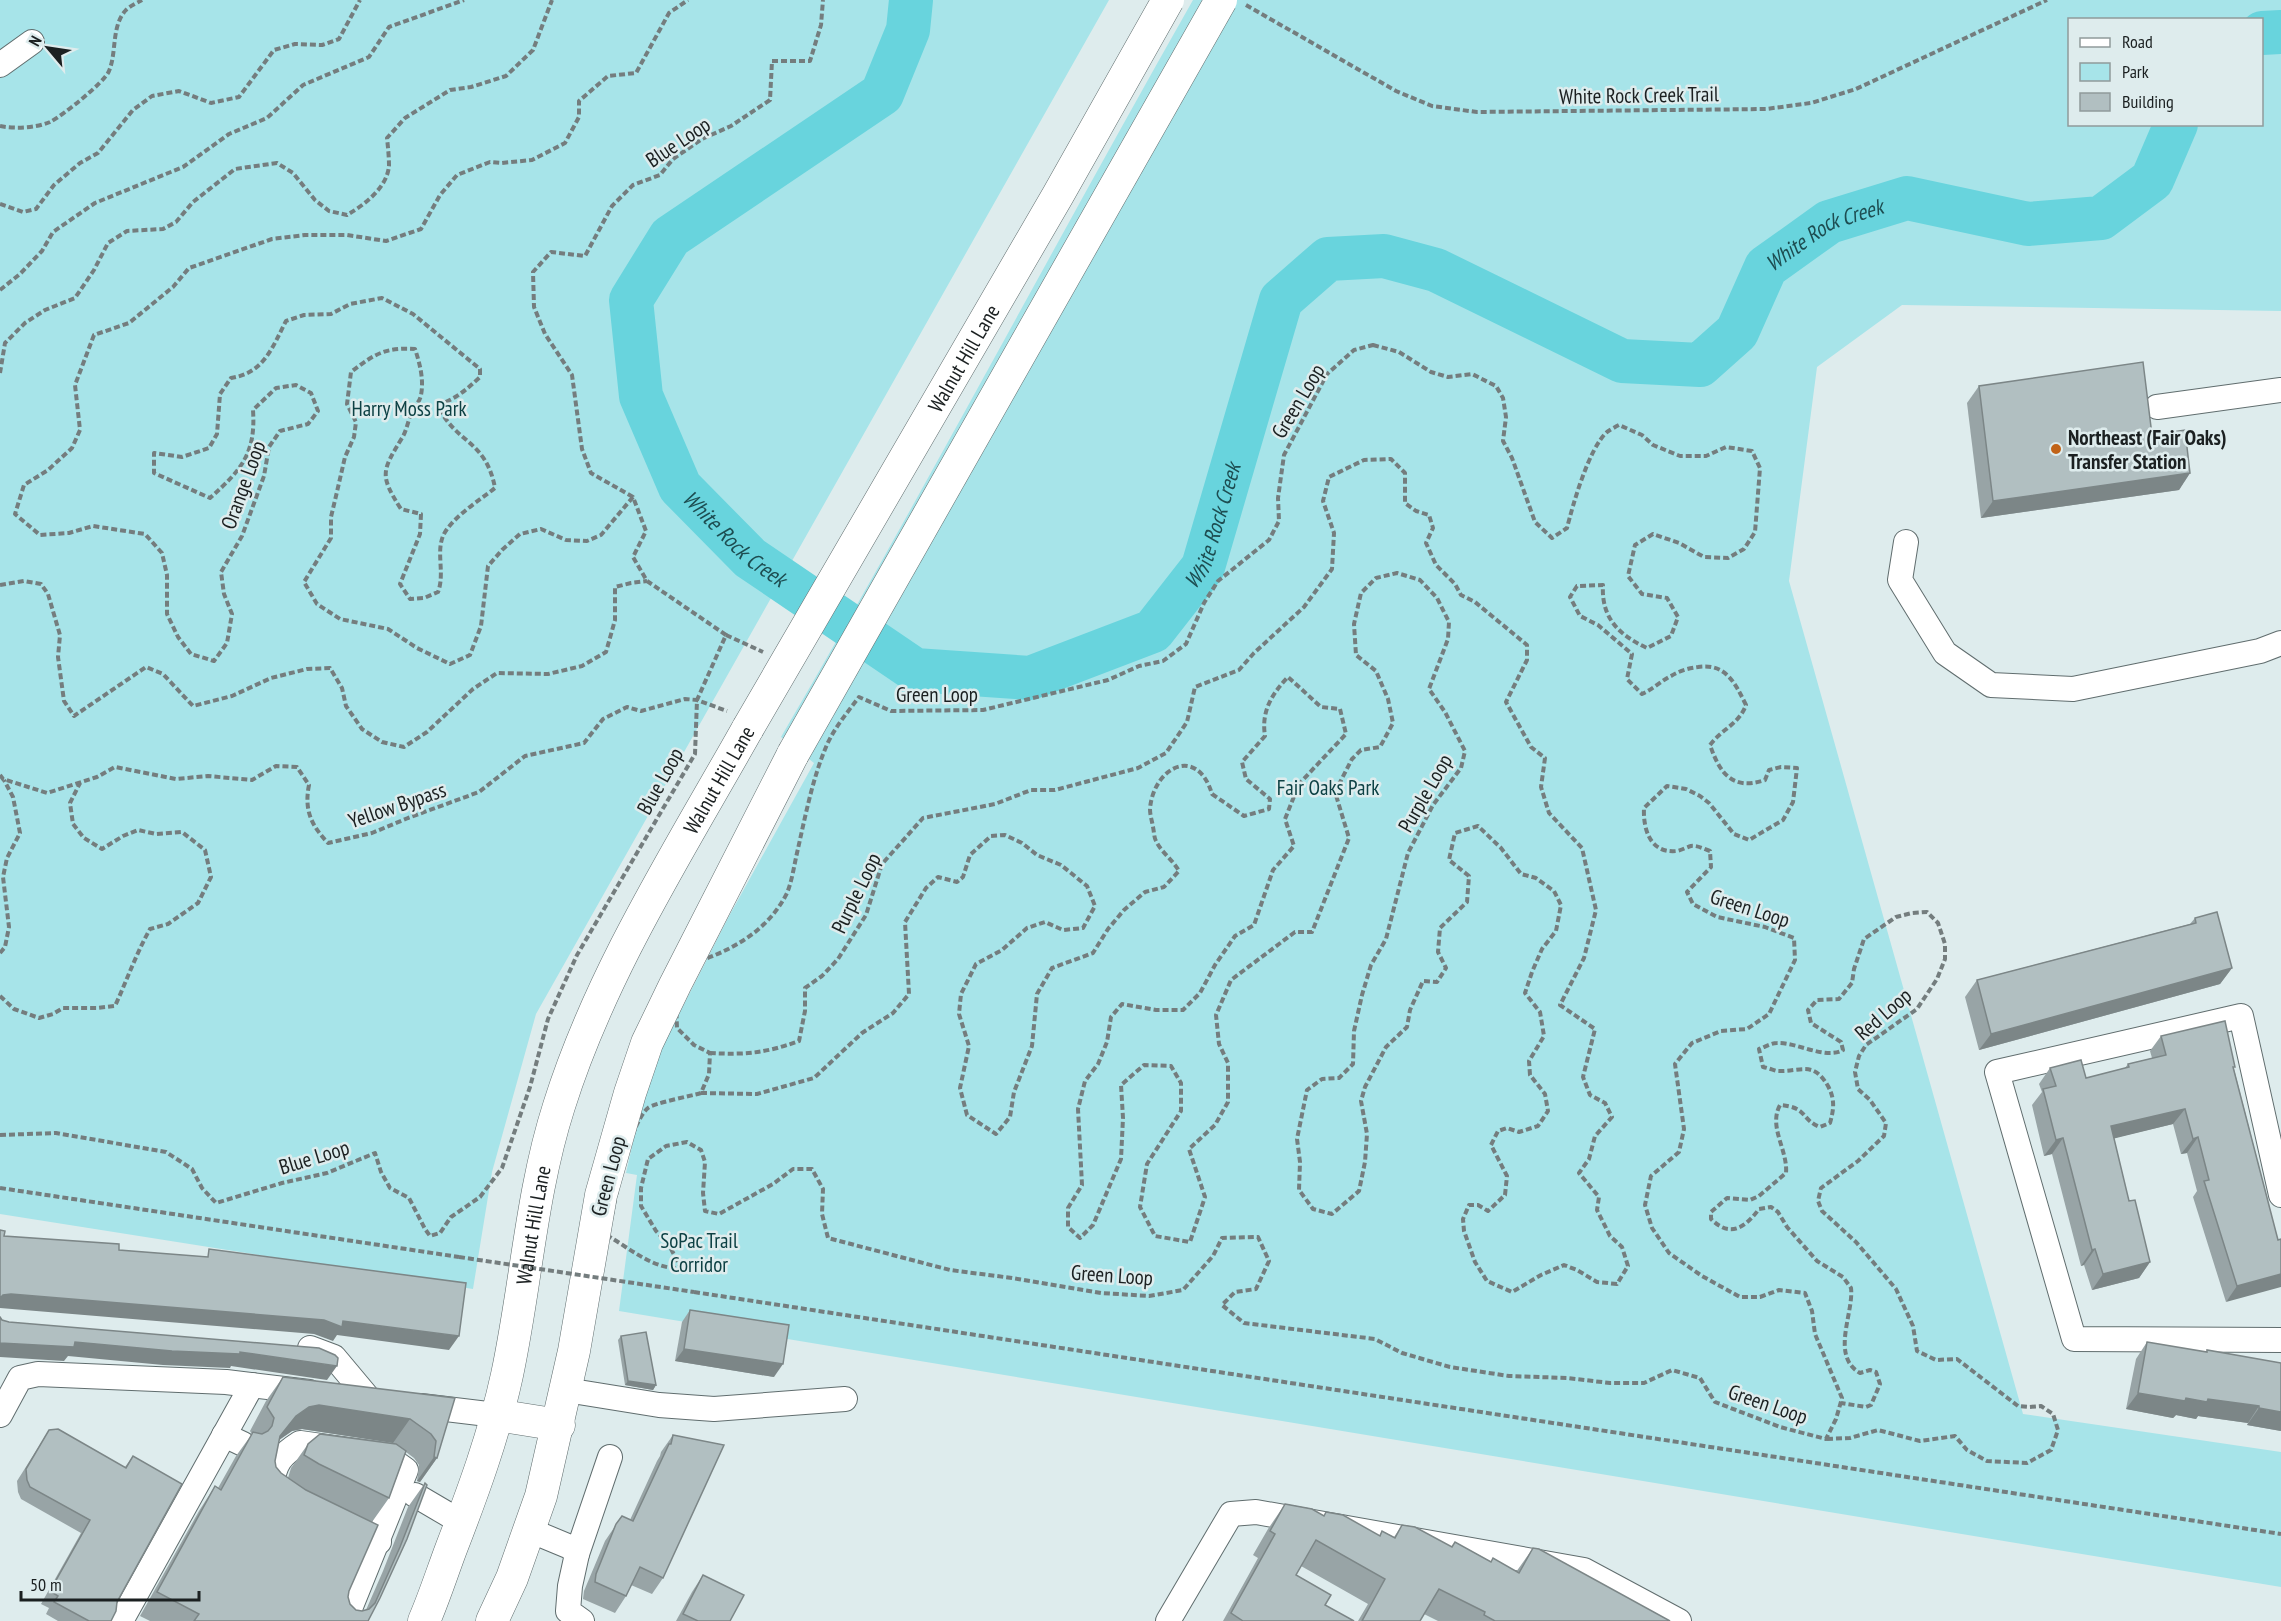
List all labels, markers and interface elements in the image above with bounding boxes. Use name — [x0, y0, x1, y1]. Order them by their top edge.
north arrow — [18, 18, 78, 78]
legend — [2068, 18, 2263, 126]
text: Road — [2122, 30, 2153, 53]
text: N — [24, 32, 46, 49]
text: Park — [2122, 60, 2149, 83]
street label: White Rock Creek Trail — [1559, 80, 1719, 110]
text: Building — [2122, 90, 2174, 113]
street label: Blue Loop — [641, 111, 715, 173]
water label: White Rock Creek — [1760, 191, 1889, 277]
street label: Walnut Hill Lane — [921, 299, 1005, 417]
street label: Green Loop — [1265, 359, 1331, 443]
park label: Harry Moss Park — [351, 395, 467, 422]
place label: Northeast (Fair Oaks) Transfer Station — [2068, 424, 2227, 475]
street label: Orange Loop — [215, 437, 271, 533]
marker: Northeast (Fair Oaks) Transfer Station — [2049, 442, 2063, 456]
water label: White Rock Creek — [1178, 457, 1247, 594]
water label: White Rock Creek — [677, 484, 794, 594]
street label: Green Loop — [896, 681, 978, 708]
street label: Walnut Hill Lane — [677, 721, 760, 839]
street label: Blue Loop — [631, 743, 689, 819]
street label: Purple Loop — [1392, 749, 1458, 837]
park label: Fair Oaks Park — [1277, 774, 1379, 801]
street label: Yellow Bypass — [345, 776, 449, 834]
street label: Purple Loop — [825, 848, 887, 938]
street label: Green Loop — [1707, 882, 1793, 934]
street label: Red Loop — [1849, 982, 1917, 1046]
street label: Green Loop — [584, 1133, 632, 1219]
street label: Blue Loop — [276, 1134, 352, 1180]
street label: Walnut Hill Lane — [509, 1163, 556, 1286]
park label: SoPac Trail Corridor — [660, 1227, 738, 1278]
street label: Green Loop — [1070, 1259, 1154, 1291]
street label: Green Loop — [1725, 1378, 1811, 1430]
scale bar — [21, 1564, 200, 1602]
text: 50 m — [30, 1573, 62, 1596]

